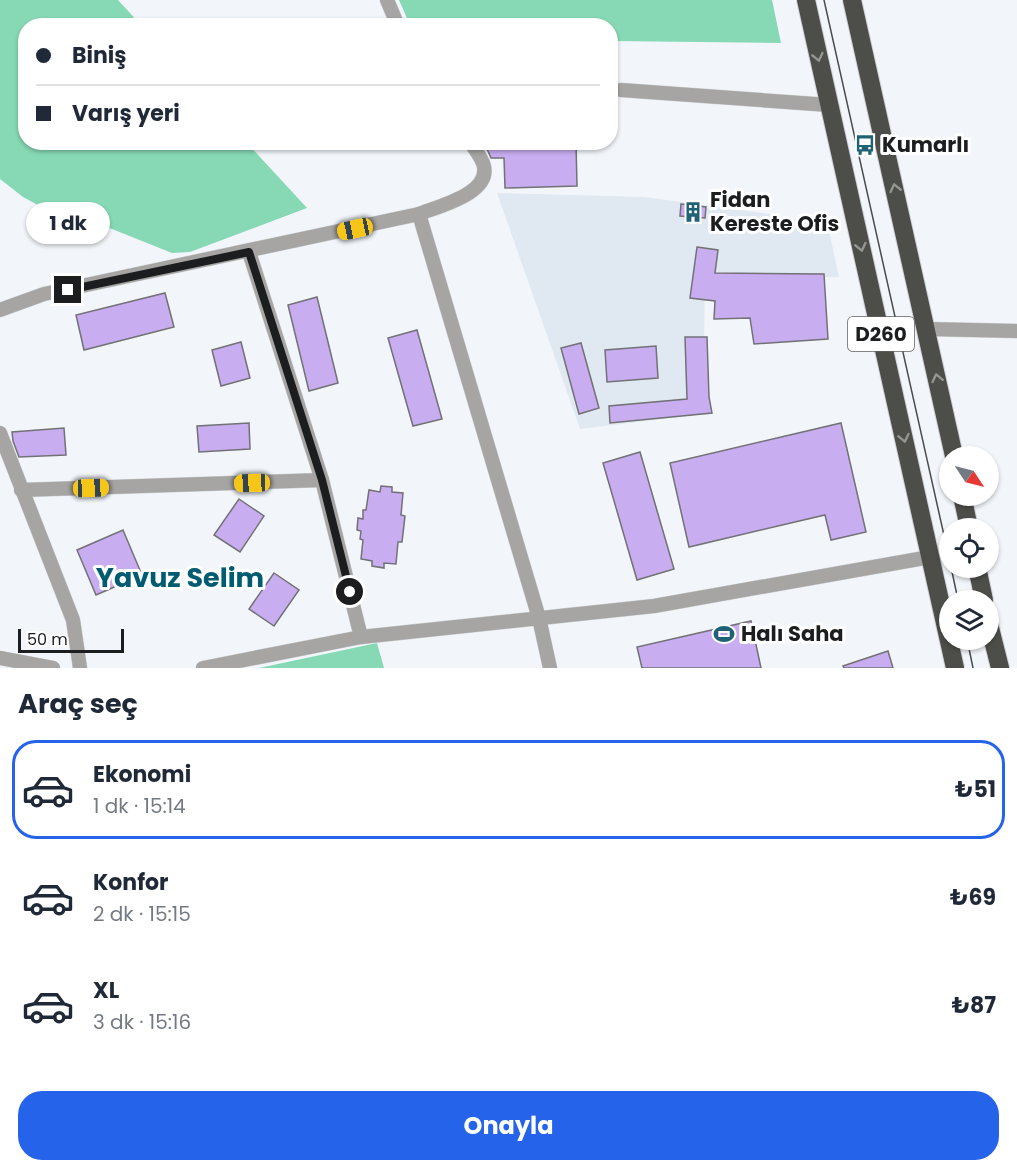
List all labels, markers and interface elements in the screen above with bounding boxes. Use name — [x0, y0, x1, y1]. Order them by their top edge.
text: Biniş — [72, 40, 127, 71]
one-way arrow — [811, 52, 824, 62]
text: Varış yeri — [72, 98, 180, 129]
place label: Kumarlı — [882, 130, 969, 159]
bus stop icon: Kumarlı — [853, 133, 877, 157]
one-way arrow — [889, 183, 902, 193]
place label: Fidan Kereste Ofis — [710, 185, 839, 238]
building icon: Fidan Kereste Ofis — [681, 200, 705, 224]
callout: 1 dk — [26, 203, 110, 245]
text: 1 dk — [49, 209, 87, 237]
car — [336, 216, 374, 242]
one-way arrow — [854, 242, 867, 252]
route end — [54, 276, 81, 303]
road number: D260 — [848, 317, 914, 351]
one-way arrow — [931, 373, 944, 383]
one-way arrow — [897, 432, 910, 442]
north arrow — [939, 446, 999, 506]
map controls — [939, 446, 999, 650]
car — [234, 473, 270, 493]
car — [73, 478, 109, 498]
button: locate — [939, 518, 999, 578]
district label: Yavuz Selim — [96, 559, 264, 596]
route start — [336, 578, 363, 605]
button: layers — [939, 590, 999, 650]
place label: Halı Saha — [741, 619, 844, 648]
sports icon: Halı Saha — [712, 622, 736, 646]
scale bar — [18, 626, 124, 654]
text: 50 m — [27, 628, 68, 651]
text: Araç seç — [18, 685, 138, 722]
text: Ekonomi — [93, 759, 191, 790]
icon: car — [21, 763, 75, 817]
text: ₺51 — [955, 774, 996, 805]
text: 1 dk · 15:14 — [93, 792, 186, 820]
text: Konfor — [93, 867, 169, 898]
icon: car — [21, 871, 75, 925]
text: ₺69 — [950, 882, 996, 913]
text: 2 dk · 15:15 — [93, 900, 191, 928]
text: XL — [93, 975, 119, 1006]
icon: car — [21, 979, 75, 1033]
text: ₺87 — [952, 990, 996, 1021]
text: 3 dk · 15:16 — [93, 1008, 191, 1036]
button: Onayla — [18, 1091, 999, 1160]

